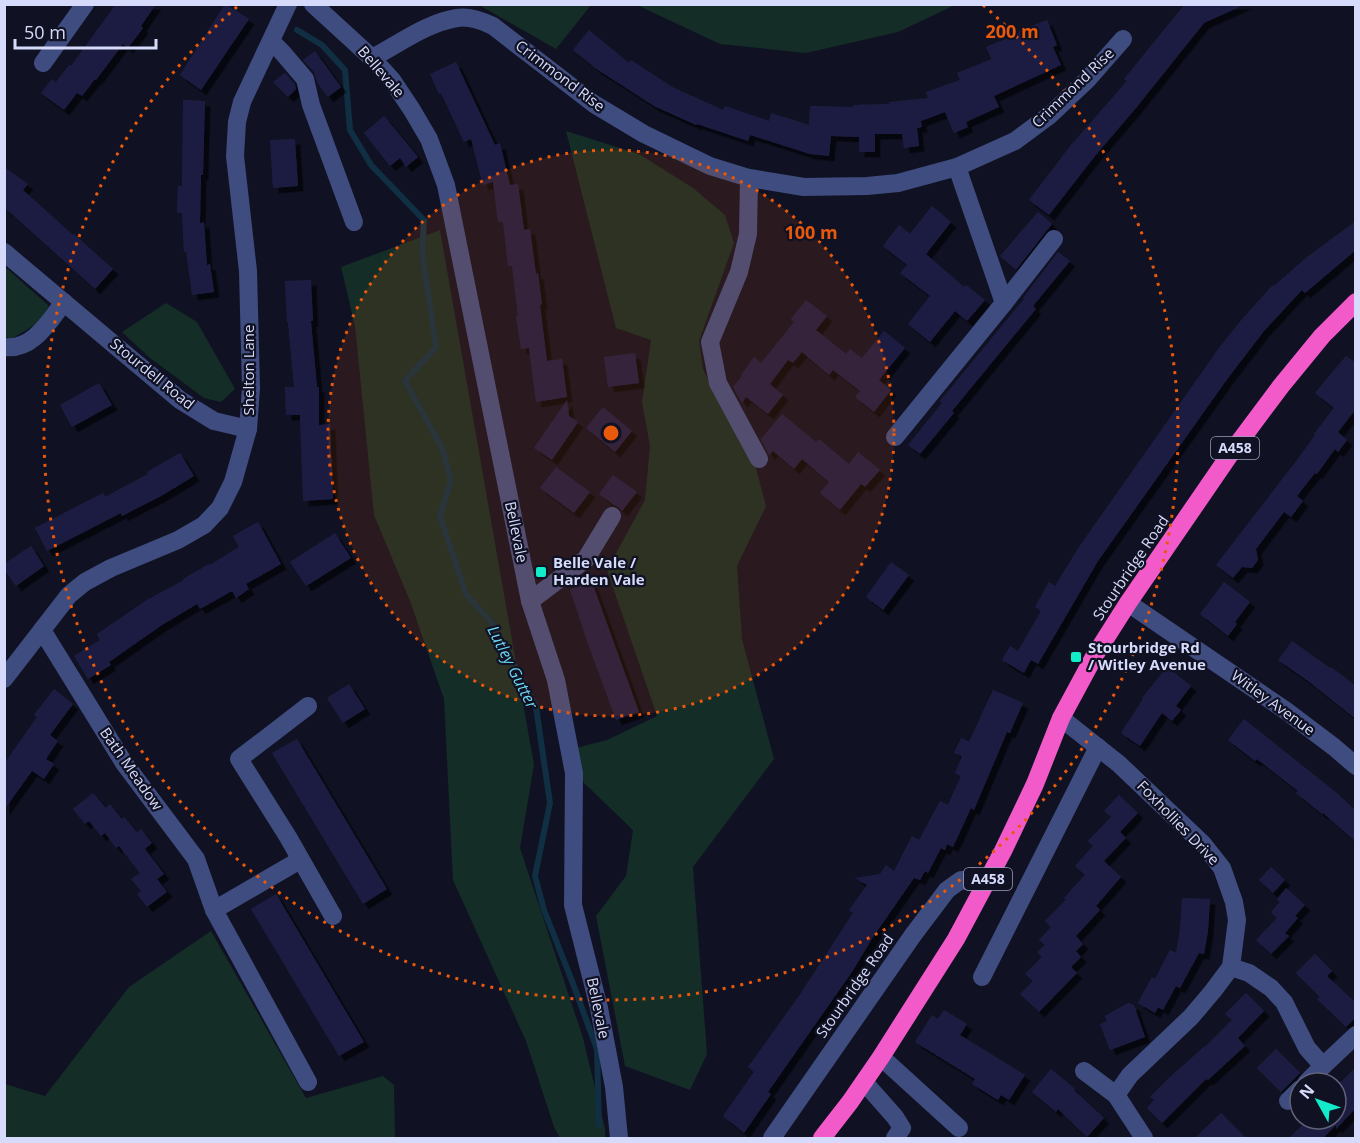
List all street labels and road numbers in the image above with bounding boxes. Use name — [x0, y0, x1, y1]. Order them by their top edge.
street label: Crimmond Rise — [512, 35, 609, 115]
street label: Bellevale — [354, 41, 410, 101]
street label: Crimmond Rise — [1027, 43, 1118, 132]
street label: Shelton Lane — [238, 325, 258, 415]
street label: Stourdell Road — [106, 333, 199, 413]
road number: A458 — [1211, 437, 1259, 459]
street label: Bellevale — [501, 499, 533, 564]
street label: Stourbridge Road — [1088, 511, 1173, 624]
street label: Witley Avenue — [1228, 665, 1319, 739]
street label: Bath Meadow — [96, 723, 168, 814]
street label: Foxhollies Drive — [1133, 776, 1224, 869]
road number: A458 — [964, 868, 1012, 890]
street label: Stourbridge Road — [811, 930, 897, 1041]
street label: Bellevale — [583, 975, 615, 1040]

